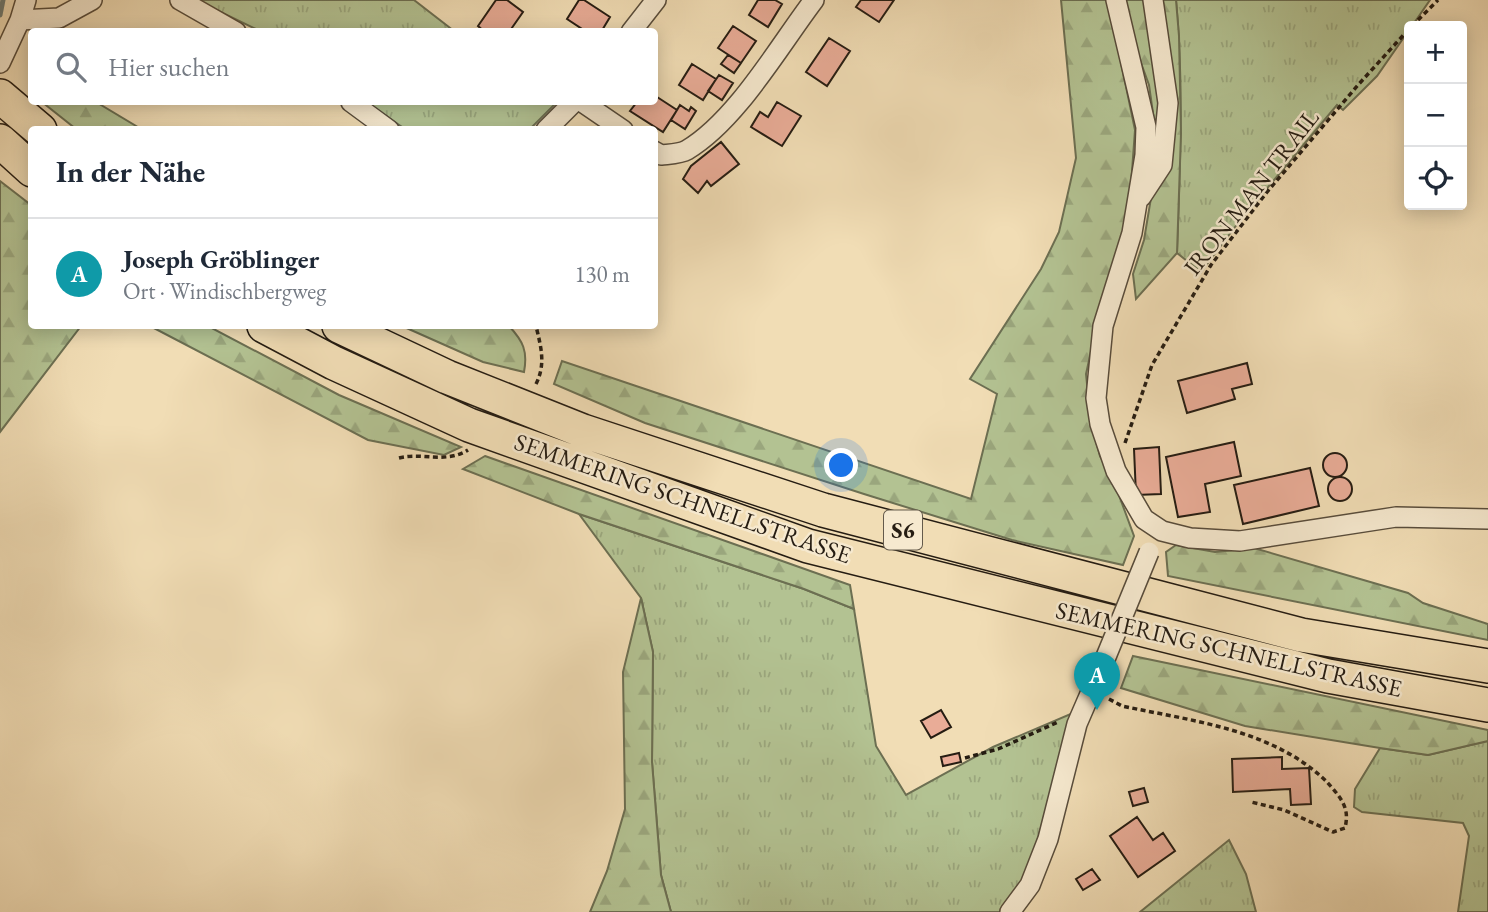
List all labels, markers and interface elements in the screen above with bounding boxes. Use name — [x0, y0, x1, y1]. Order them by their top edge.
map controls — [1404, 21, 1467, 210]
button: + — [1404, 21, 1467, 84]
search box — [28, 28, 658, 105]
icon: search — [52, 48, 90, 86]
text: Hier suchen — [108, 50, 229, 84]
button: − — [1404, 84, 1467, 147]
street label: IRON MAN TRAIL — [1176, 103, 1326, 281]
button: locate — [1404, 147, 1467, 210]
text: In der Nähe — [56, 152, 205, 191]
text: Joseph Gröblinger — [123, 242, 319, 276]
text: A — [71, 259, 87, 289]
text: 130 m — [574, 259, 630, 289]
text: Ort · Windischbergweg — [123, 276, 326, 306]
street label: SEMMERING SCHNELLSTRASSE — [511, 426, 855, 570]
your location — [824, 448, 858, 482]
road number: S6 — [884, 510, 922, 550]
street label: SEMMERING SCHNELLSTRASSE — [1053, 595, 1405, 703]
pin: A — [1074, 652, 1120, 710]

